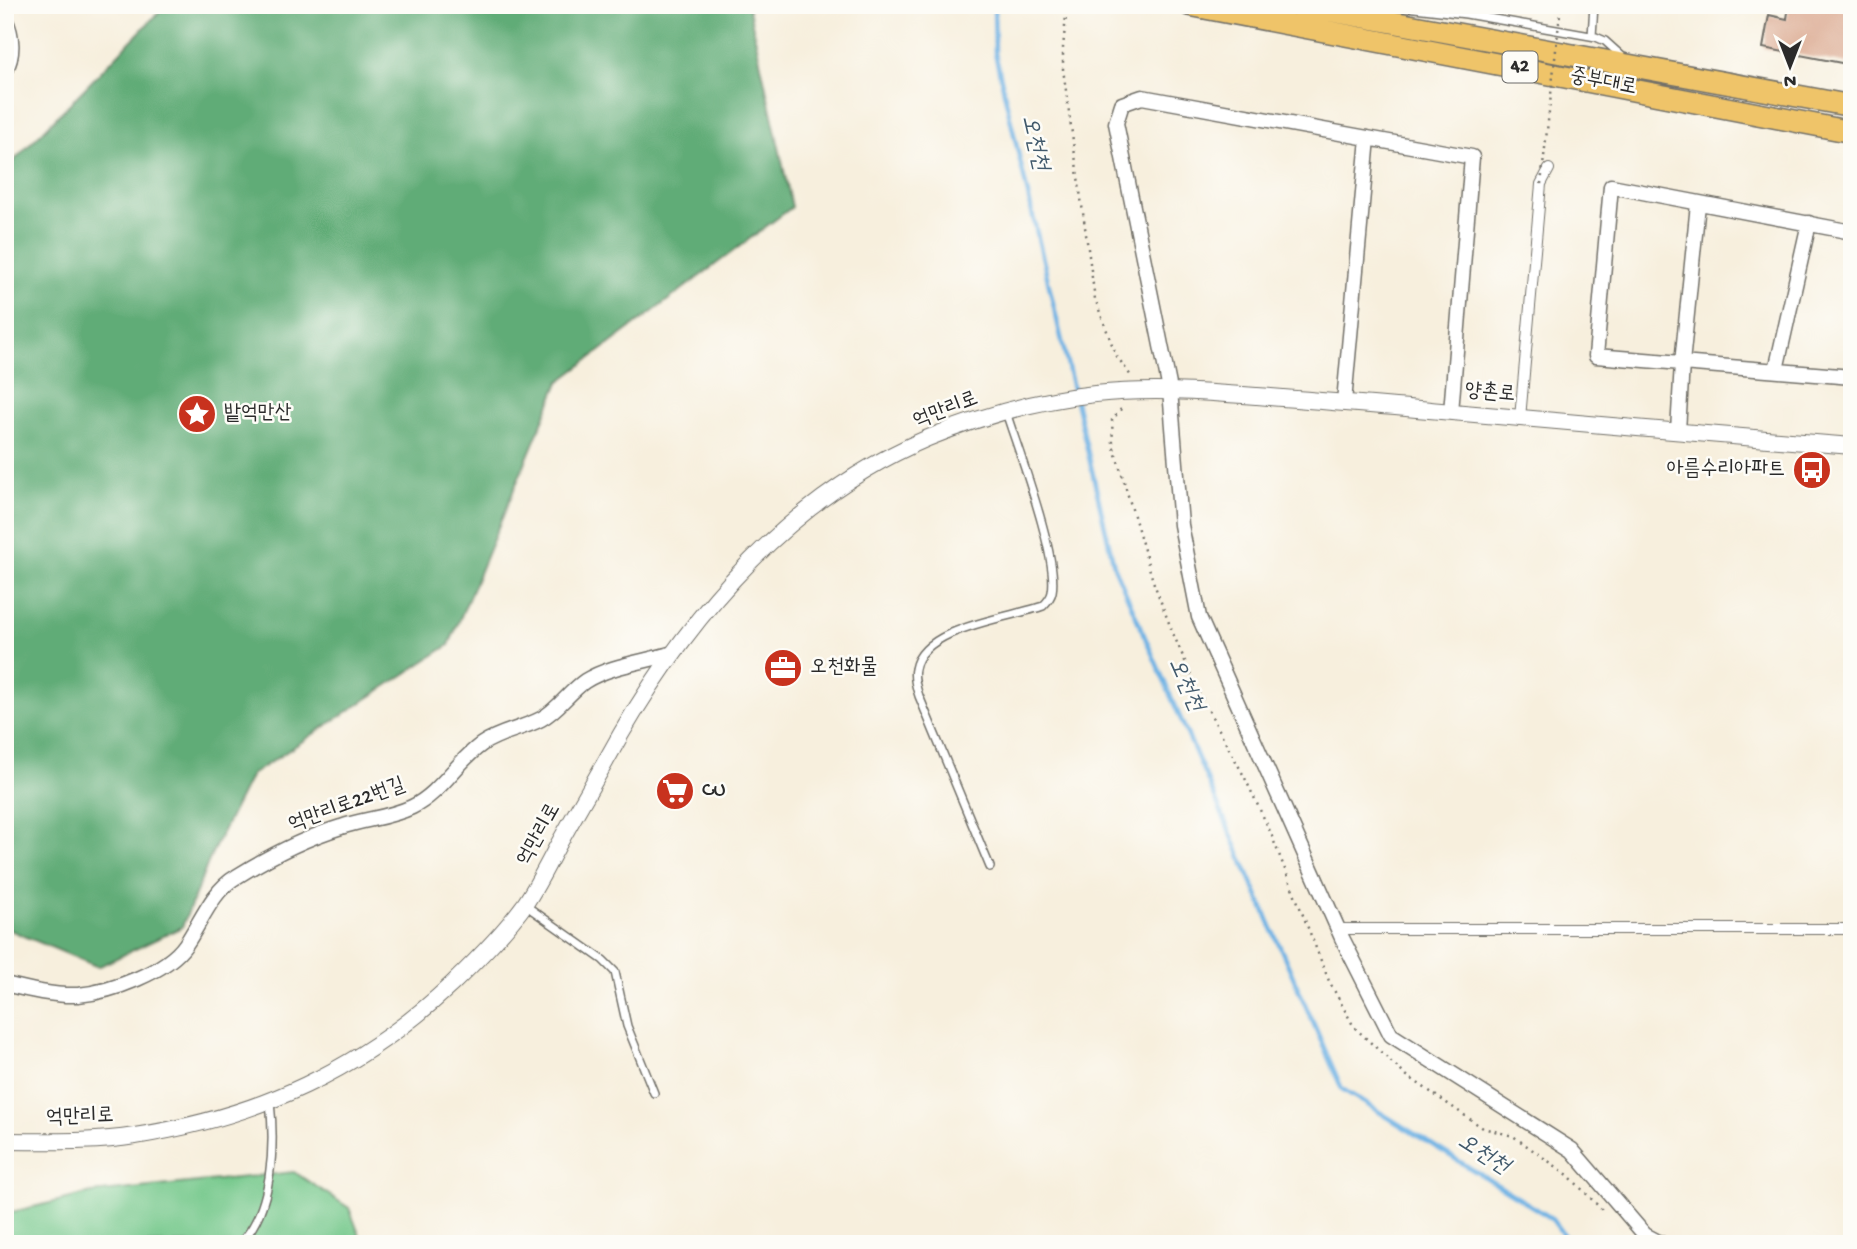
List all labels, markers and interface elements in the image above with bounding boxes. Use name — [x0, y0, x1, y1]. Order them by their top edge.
north arrow — [1756, 32, 1826, 102]
road number: 42 — [1502, 52, 1538, 82]
street label: 중부대로 — [1567, 64, 1639, 102]
text: N — [1784, 68, 1796, 91]
water label: 오천천 — [1015, 113, 1054, 176]
street label: 양촌로 — [1464, 378, 1516, 409]
street label: 억만리로 — [910, 387, 982, 435]
place icon: 밭억만산 — [176, 393, 218, 435]
place label: 밭억만산 — [224, 402, 292, 427]
bus stop icon: 아름수리아파트 — [1791, 449, 1833, 491]
place label: 아름수리아파트 — [1667, 458, 1785, 483]
office icon: 오천화물 — [762, 647, 804, 689]
water label: 오천천 — [1161, 654, 1210, 718]
place label: 오천화물 — [810, 656, 878, 681]
supermarket icon: CU — [654, 770, 696, 812]
street label: 억만리로22번길 — [285, 773, 409, 839]
place label: CU — [702, 779, 726, 804]
street label: 억만리로 — [513, 799, 567, 871]
street label: 억만리로 — [46, 1104, 114, 1132]
water label: 오천천 — [1452, 1129, 1516, 1182]

